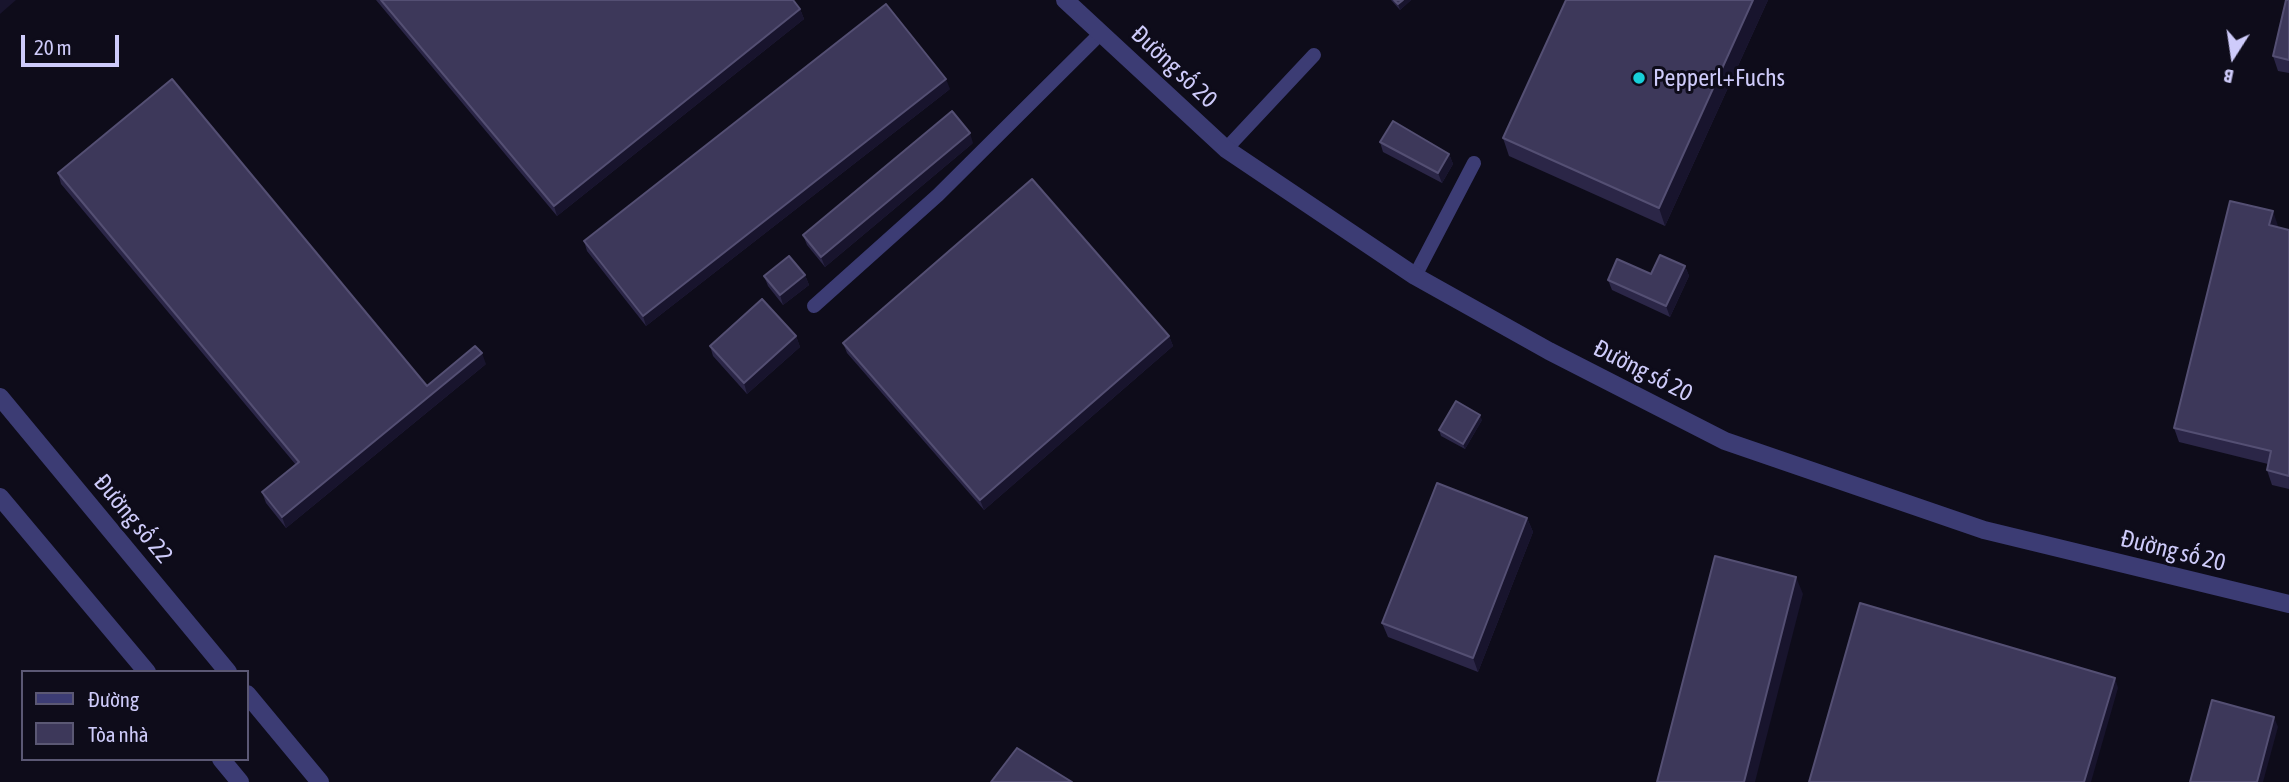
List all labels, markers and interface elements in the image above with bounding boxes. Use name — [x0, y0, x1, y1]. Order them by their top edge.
street label: Đường số 20 — [1125, 20, 1223, 114]
scale bar — [24, 21, 122, 65]
north arrow — [2198, 21, 2268, 91]
text: 20 m — [34, 35, 72, 59]
place label: Pepperl+Fuchs — [1653, 64, 1785, 92]
text: B — [2222, 65, 2235, 88]
marker: Pepperl+Fuchs — [1631, 70, 1647, 86]
street label: Đường số 20 — [1589, 334, 1697, 408]
street label: Đường số 22 — [88, 469, 178, 569]
street label: Đường số 20 — [2118, 524, 2228, 578]
legend — [21, 670, 248, 761]
text: Đường — [88, 687, 139, 711]
text: Tòa nhà — [88, 722, 149, 746]

